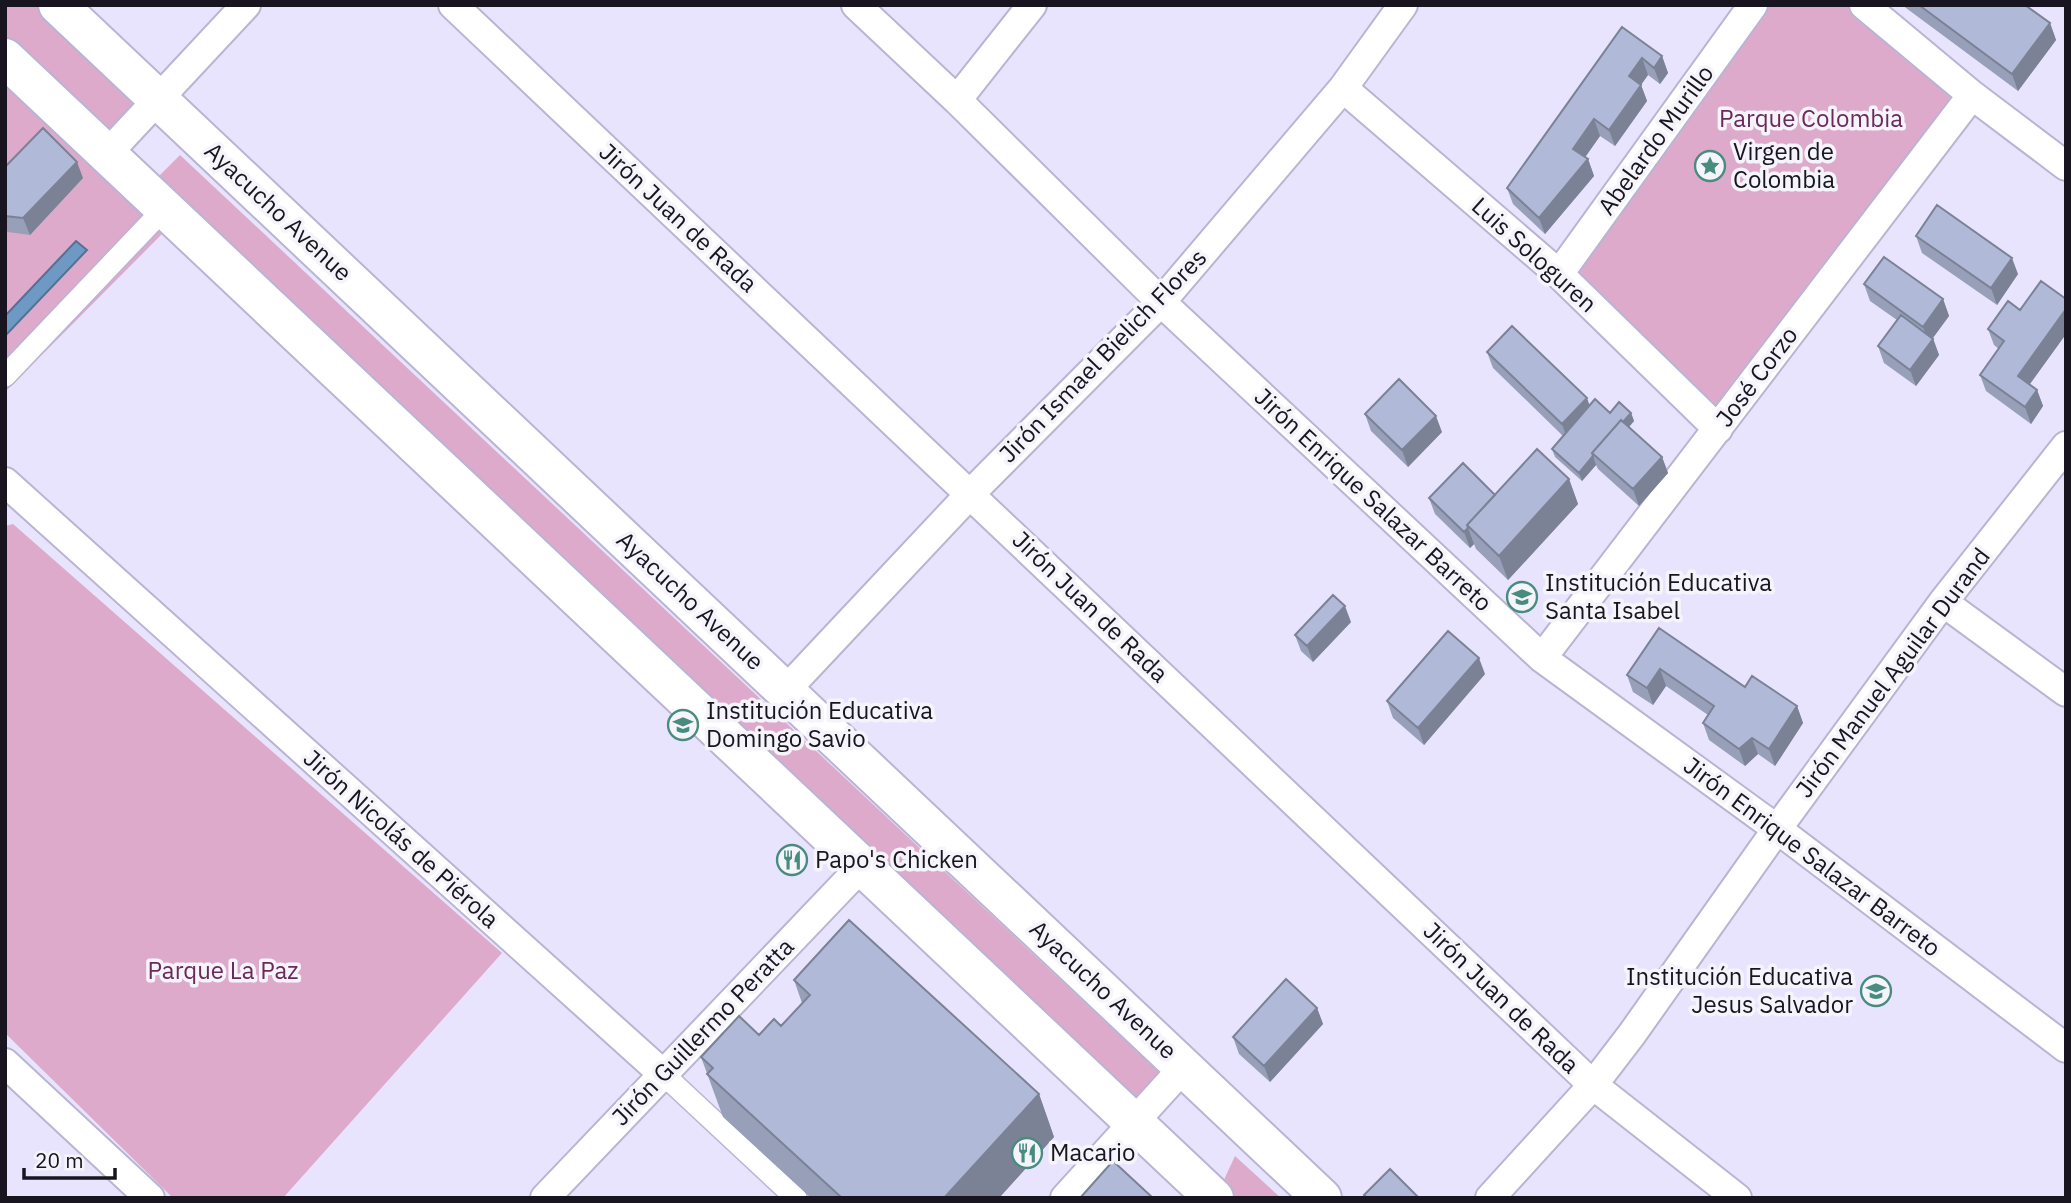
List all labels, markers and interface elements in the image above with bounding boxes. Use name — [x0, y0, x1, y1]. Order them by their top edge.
street label: Abelardo Murillo — [1590, 58, 1720, 221]
park label: Parque Colombia — [1719, 102, 1903, 134]
street label: Ayacucho Avenue — [198, 135, 359, 288]
place label: Virgen de Colombia — [1733, 135, 1835, 195]
street label: Jirón Juan de Rada — [593, 136, 765, 299]
place icon: Virgen de Colombia — [1693, 149, 1727, 183]
street label: Luis Sologuren — [1465, 190, 1604, 319]
street label: Jirón Ismael Bielich Flores — [992, 241, 1213, 469]
street label: José Corzo — [1708, 320, 1804, 433]
street label: Jirón Enrique Salazar Barreto — [1248, 381, 1499, 618]
street label: Ayacucho Avenue — [610, 524, 771, 677]
street label: Jirón Juan de Rada — [1006, 524, 1176, 689]
street label: Jirón Manuel Aguilar Durand — [1788, 541, 1997, 804]
place label: Institución Educativa Santa Isabel — [1545, 566, 1772, 626]
school or university icon: Institución Educativa Santa Isabel — [1505, 580, 1539, 614]
place label: Institución Educativa Domingo Savio — [706, 694, 933, 754]
school or university icon: Institución Educativa Domingo Savio — [666, 708, 700, 742]
street label: Jirón Nicolás de Piérola — [297, 742, 506, 935]
street label: Jirón Enrique Salazar Barreto — [1678, 749, 1948, 963]
restaurant icon: Papo's Chicken — [775, 843, 809, 877]
place label: Papo's Chicken — [815, 843, 978, 875]
street label: Ayacucho Avenue — [1023, 913, 1184, 1066]
street label: Jirón Juan de Rada — [1417, 915, 1587, 1080]
street label: Jirón Guillermo Peratta — [604, 930, 800, 1132]
park label: Parque La Paz — [148, 954, 298, 986]
place label: Institución Educativa Jesus Salvador — [1626, 960, 1853, 1020]
school or university icon: Institución Educativa Jesus Salvador — [1859, 974, 1893, 1008]
scale bar — [24, 1136, 116, 1180]
restaurant icon: Macario — [1010, 1136, 1044, 1170]
place label: Macario — [1050, 1136, 1135, 1168]
text: 20 m — [35, 1146, 84, 1174]

